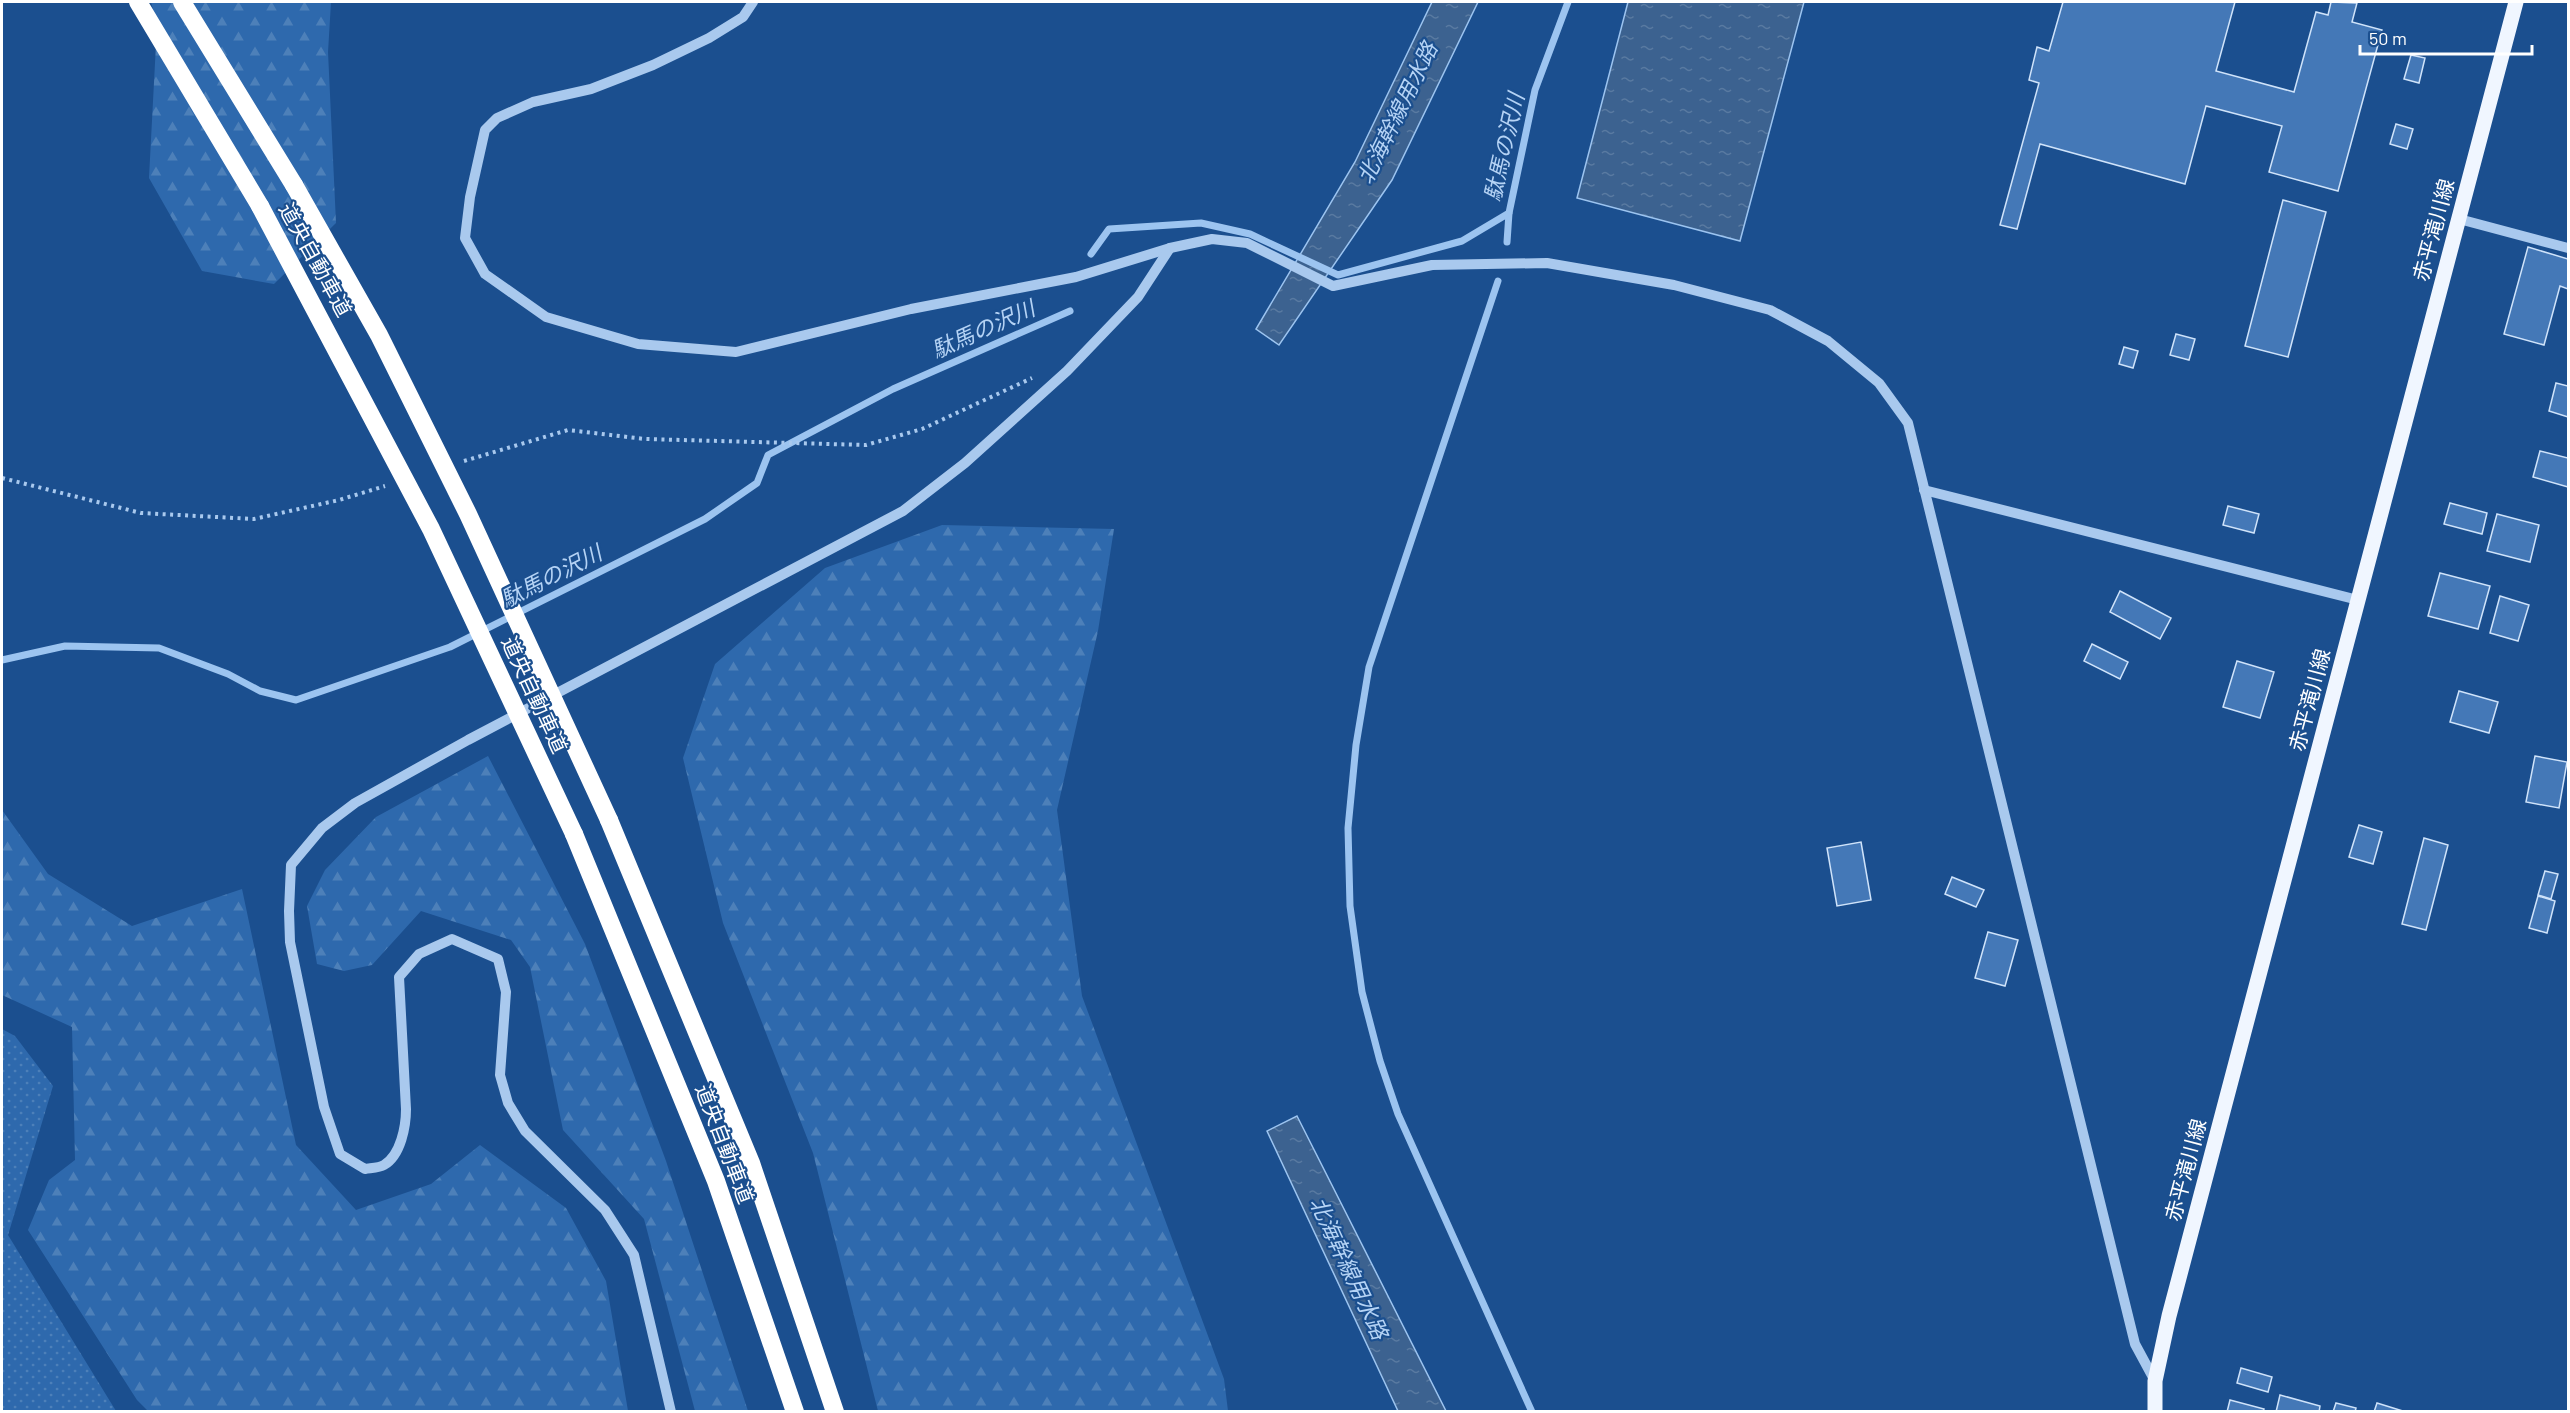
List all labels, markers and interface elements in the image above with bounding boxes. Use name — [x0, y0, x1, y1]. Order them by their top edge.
scale bar — [2360, 18, 2532, 56]
text: 50 m — [2369, 27, 2407, 49]
water label: 北海幹線用水路 — [1351, 36, 1442, 187]
water label: 駄馬の沢川 — [1478, 88, 1529, 203]
street label: 赤平滝川線 — [2407, 176, 2458, 284]
street label: 道央自動車道 — [275, 198, 358, 320]
water label: 駄馬の沢川 — [927, 293, 1040, 362]
water label: 駄馬の沢川 — [496, 538, 607, 612]
street label: 道央自動車道 — [497, 632, 573, 757]
street label: 赤平滝川線 — [2283, 646, 2334, 754]
street label: 道央自動車道 — [691, 1080, 760, 1207]
street label: 赤平滝川線 — [2159, 1116, 2210, 1224]
water label: 北海幹線用水路 — [1306, 1192, 1395, 1345]

